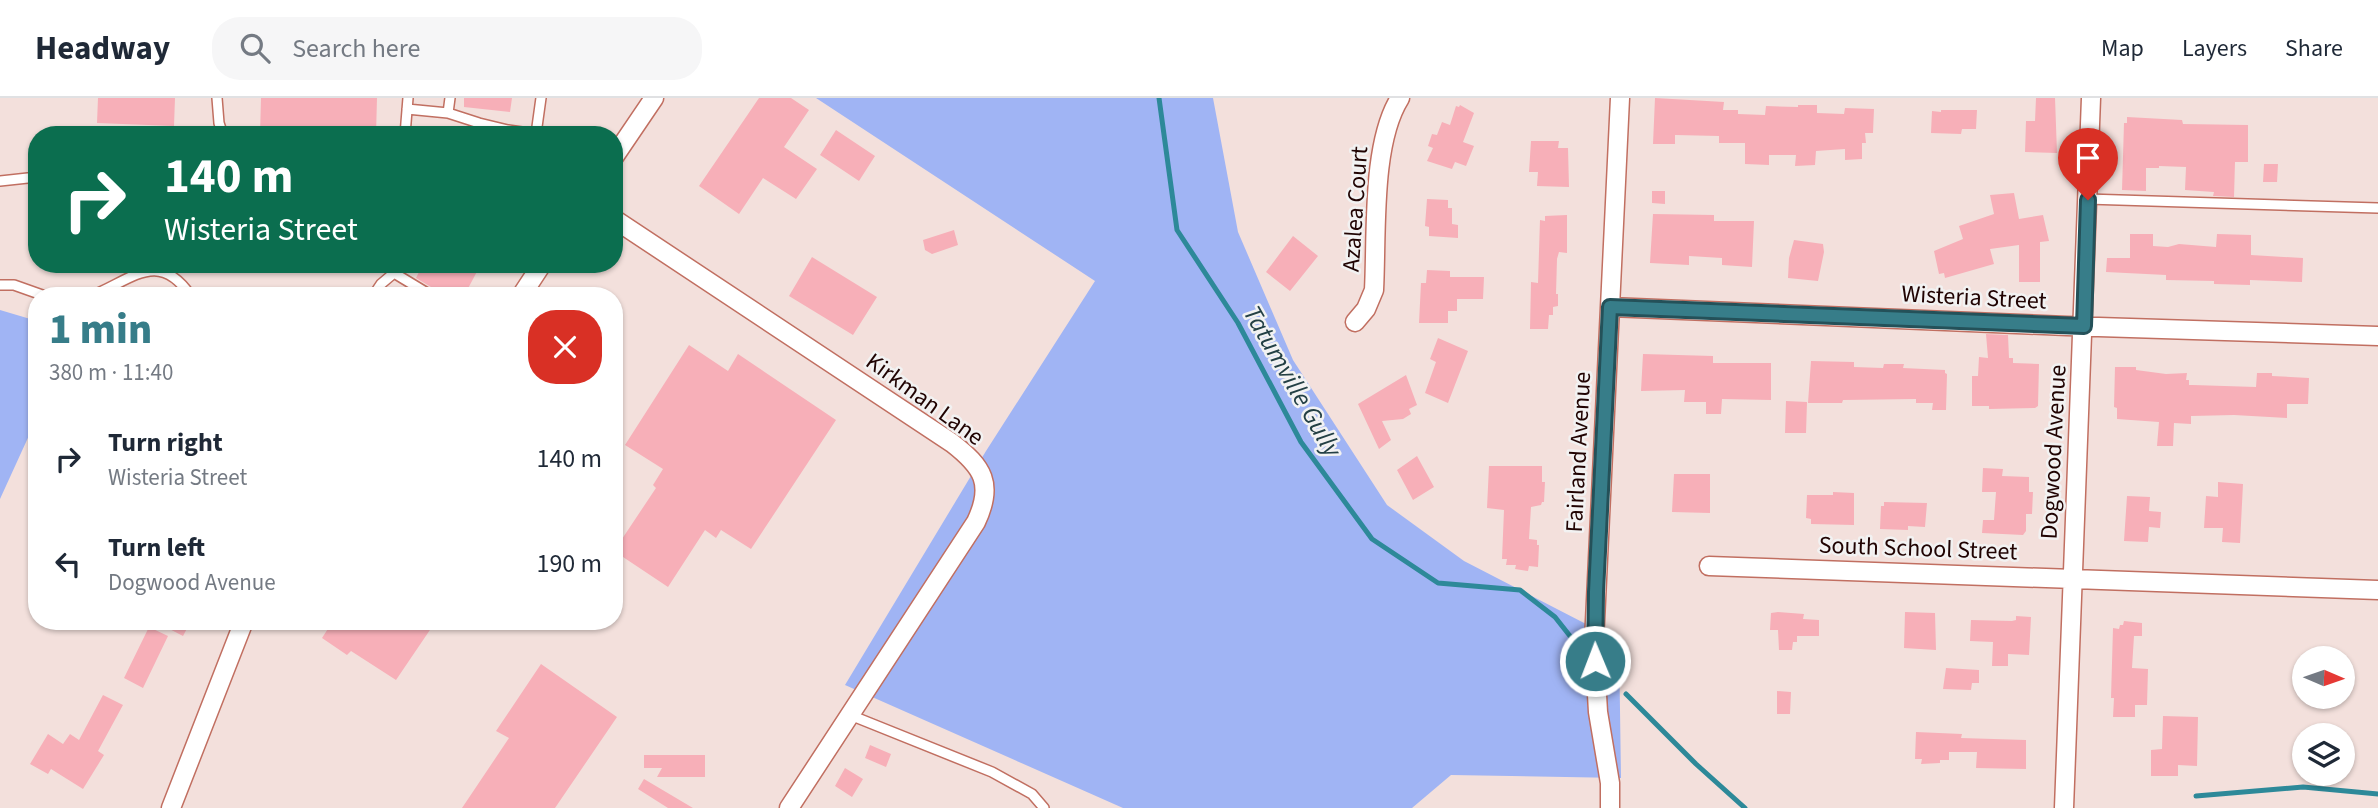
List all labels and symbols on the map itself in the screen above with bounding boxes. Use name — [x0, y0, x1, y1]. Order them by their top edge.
pin — [2058, 128, 2118, 200]
street label: Azalea Court — [1334, 145, 1377, 273]
street label: Wisteria Street — [1901, 276, 2047, 319]
water label: Tatumville Gully — [1234, 299, 1352, 465]
street label: Kirkman Lane — [858, 344, 991, 454]
street label: Dogwood Avenue — [2031, 364, 2076, 540]
street label: Fairland Avenue — [1557, 371, 1600, 533]
street label: South School Street — [1818, 528, 2018, 569]
position arrow — [1558, 624, 1632, 698]
north arrow — [2292, 646, 2356, 709]

